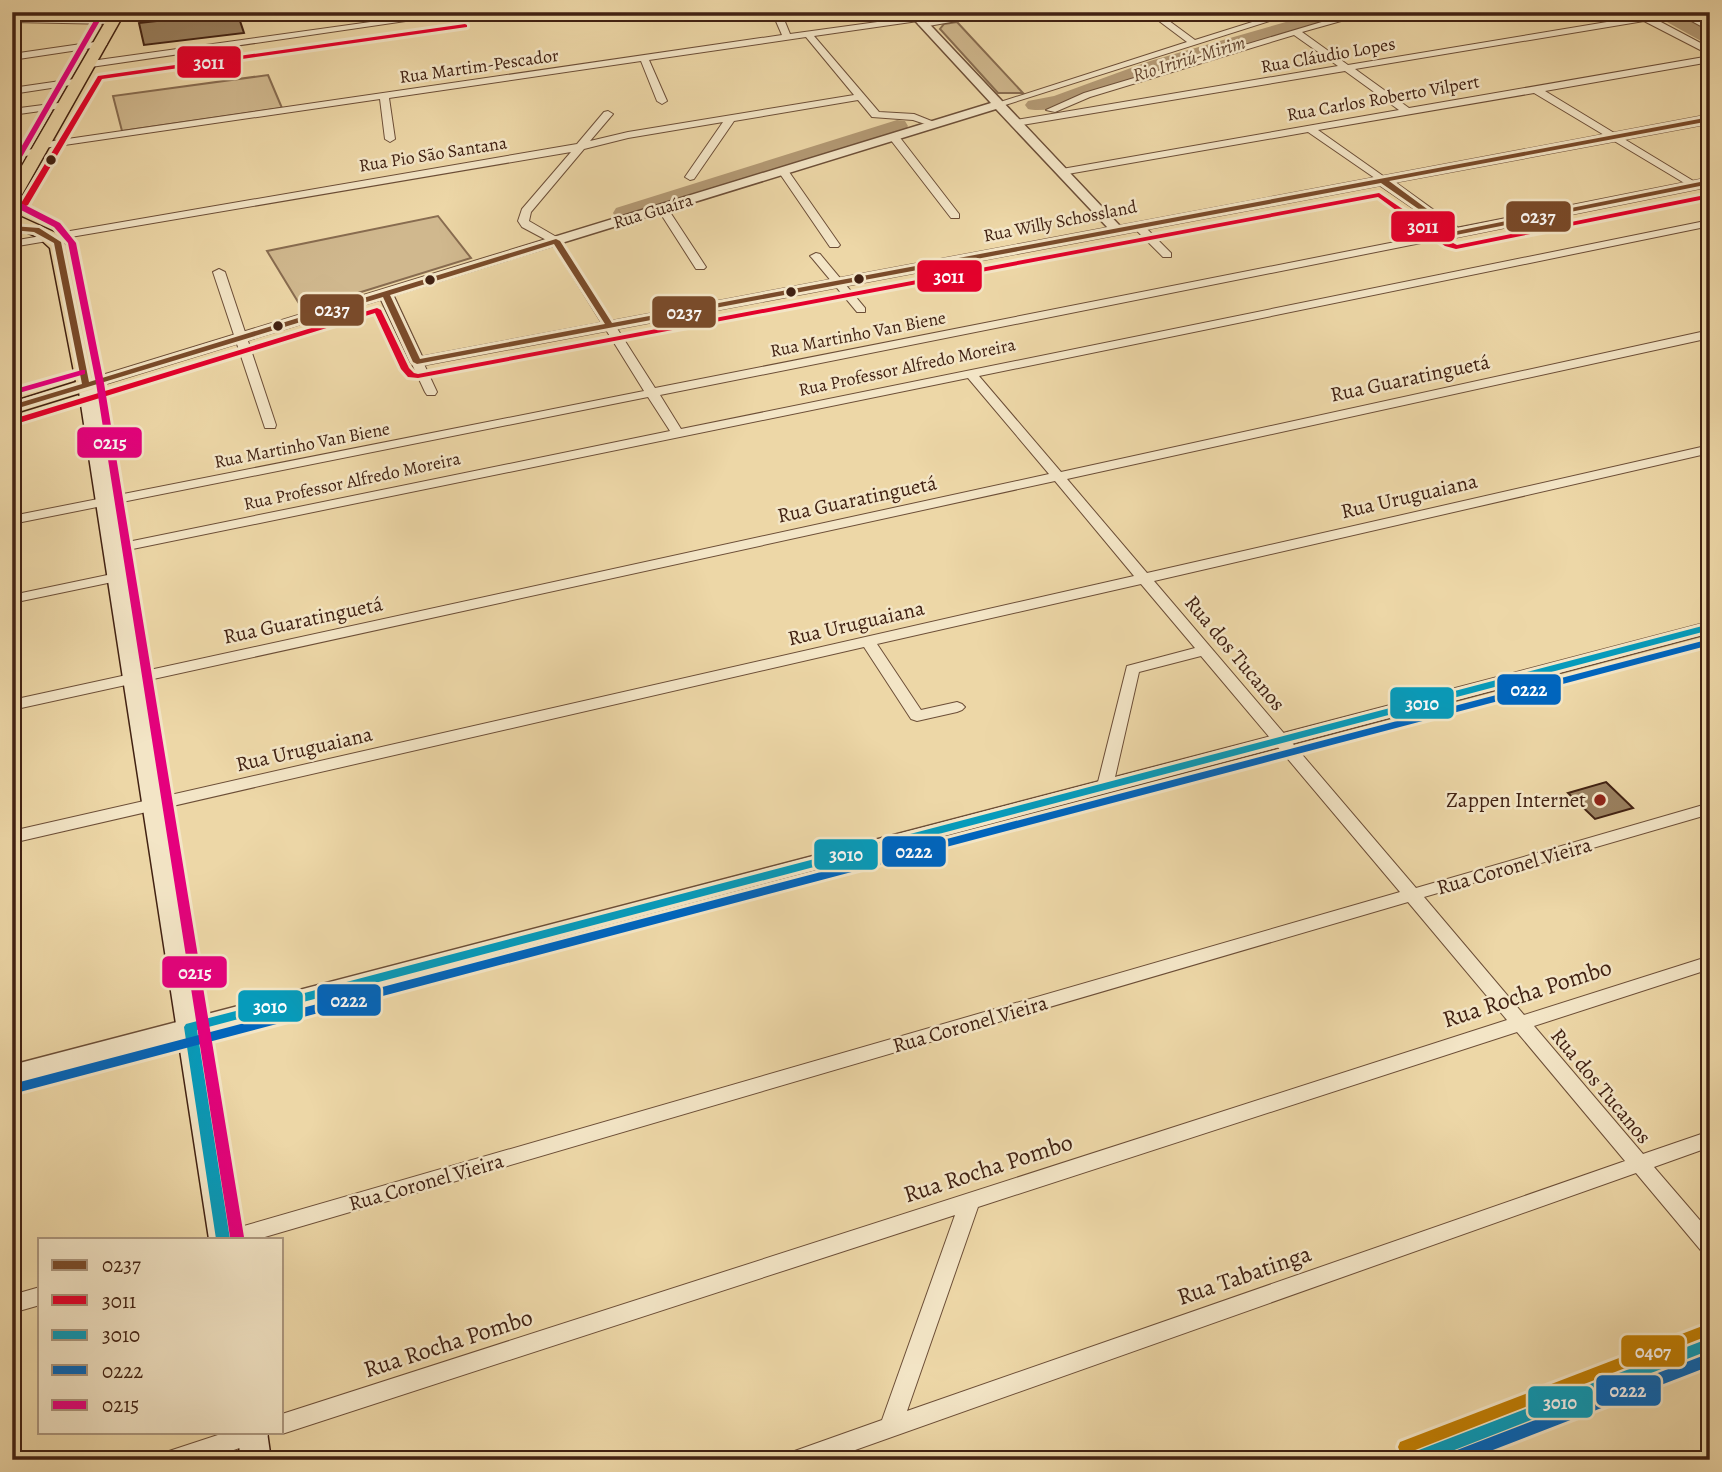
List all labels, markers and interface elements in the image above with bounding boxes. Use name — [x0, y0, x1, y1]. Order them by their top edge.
water label: Rio Iririú-Mirim — [1129, 29, 1249, 89]
street label: Rua Cláudio Lopes — [1259, 31, 1397, 79]
street label: Rua Martim-Pescador — [398, 43, 560, 89]
line badge: 3011 — [176, 45, 242, 79]
text: 3011 — [193, 50, 225, 76]
street label: Rua Carlos Roberto Vilpert — [1285, 69, 1481, 127]
street label: Rua Pio São Santana — [357, 130, 509, 178]
unlabelled marker — [44, 153, 58, 167]
street label: Rua Guaíra — [610, 187, 696, 234]
street label: Rua Willy Schossland — [981, 194, 1139, 248]
line badge: 0237 — [1505, 200, 1572, 233]
text: 0237 — [1520, 204, 1556, 230]
line badge: 3011 — [1390, 210, 1456, 243]
text: 3011 — [1407, 214, 1439, 240]
line badge: 3011 — [916, 259, 983, 293]
text: 3011 — [933, 264, 965, 290]
unlabelled marker — [852, 272, 866, 286]
unlabelled marker — [423, 273, 437, 287]
unlabelled marker — [784, 285, 798, 299]
line badge: 0237 — [299, 293, 365, 327]
line badge: 0237 — [651, 295, 717, 329]
text: 0237 — [314, 297, 350, 323]
text: 0237 — [666, 300, 702, 326]
street label: Rua Martinho Van Biene — [768, 305, 948, 363]
unlabelled marker — [271, 319, 285, 333]
street label: Rua Professor Alfredo Moreira — [796, 332, 1018, 402]
street label: Rua Guaratinguetá — [1328, 347, 1492, 409]
street label: Rua Martinho Van Biene — [212, 416, 392, 474]
line badge: 0215 — [76, 426, 143, 459]
text: 0215 — [93, 430, 127, 456]
street label: Rua Professor Alfredo Moreira — [241, 446, 463, 516]
street label: Rua Uruguaiana — [1338, 467, 1480, 525]
street label: Rua Guaratinguetá — [775, 468, 939, 530]
street label: Rua Guaratinguetá — [221, 589, 385, 651]
street label: Rua dos Tucanos — [1178, 589, 1292, 717]
street label: Rua Uruguaiana — [785, 594, 927, 652]
line badge: 0222 — [1496, 673, 1562, 706]
text: 0222 — [1510, 677, 1548, 703]
line badge: 3010 — [1389, 686, 1455, 720]
text: 3010 — [1405, 691, 1439, 717]
street label: Rua Uruguaiana — [233, 720, 375, 778]
place label: Zappen Internet — [1446, 786, 1586, 814]
marker: Zappen Internet — [1592, 792, 1608, 808]
street label: Rua Coronel Vieira — [1433, 830, 1595, 902]
line badge: 0222 — [881, 835, 947, 868]
line badge: 3010 — [813, 838, 879, 871]
text: 0222 — [895, 839, 933, 865]
text: 3010 — [829, 842, 863, 868]
street label: Rua Rocha Pombo — [1438, 951, 1616, 1035]
line badge: 0215 — [161, 955, 228, 989]
text: 0215 — [178, 960, 212, 986]
line badge: 0222 — [316, 983, 382, 1017]
text: 0222 — [330, 988, 368, 1014]
street label: Rua Coronel Vieira — [889, 988, 1051, 1060]
line badge: 3010 — [237, 989, 304, 1023]
text: 3010 — [253, 994, 287, 1020]
street label: Rua dos Tucanos — [1544, 1022, 1658, 1150]
street label: Rua Rocha Pombo — [899, 1126, 1077, 1210]
street label: Rua Coronel Vieira — [345, 1146, 507, 1218]
street label: Rua Tabatinga — [1173, 1237, 1316, 1313]
legend — [38, 1238, 284, 1434]
text: 0237 — [102, 1251, 141, 1279]
text: 3011 — [102, 1287, 136, 1315]
street label: Rua Rocha Pombo — [359, 1301, 537, 1385]
text: 3010 — [102, 1321, 140, 1349]
line badge: 0407 — [1620, 1334, 1686, 1368]
text: 0407 — [1635, 1339, 1672, 1365]
text: 0222 — [102, 1357, 143, 1385]
line badge: 0222 — [1595, 1374, 1662, 1407]
text: 0222 — [1609, 1378, 1647, 1404]
line badge: 3010 — [1527, 1385, 1594, 1419]
text: 3010 — [1543, 1390, 1577, 1416]
text: 0215 — [102, 1391, 139, 1419]

